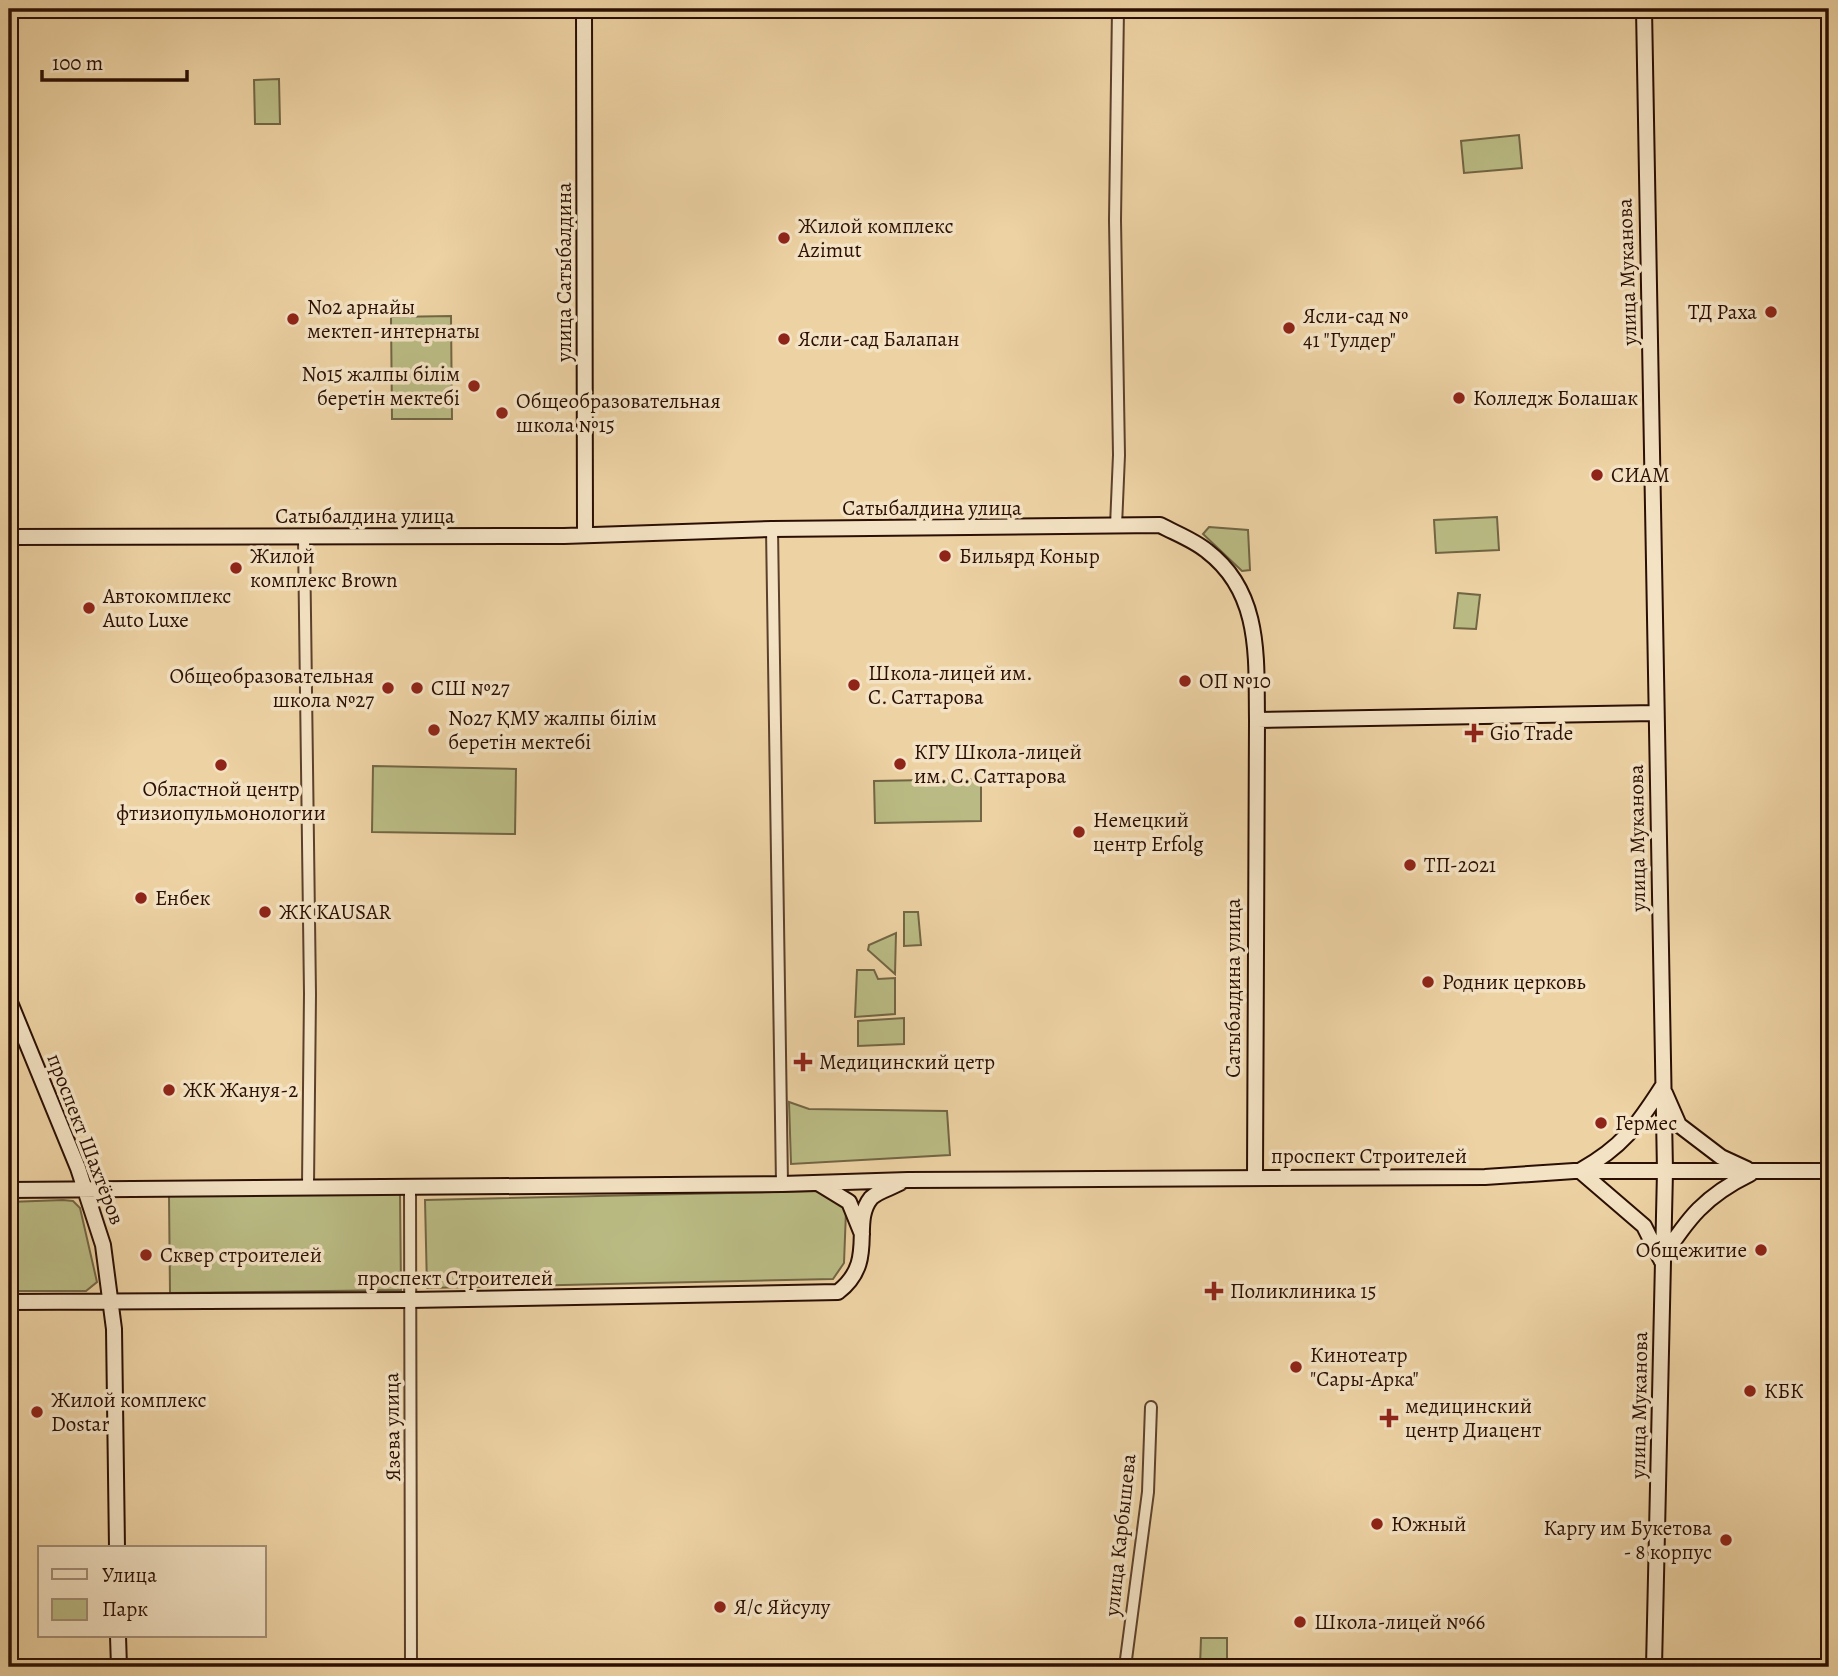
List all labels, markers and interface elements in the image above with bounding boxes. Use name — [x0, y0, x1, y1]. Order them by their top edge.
scale bar — [42, 38, 187, 82]
text: 100 m — [52, 49, 103, 77]
street label: улица Сатыбалдина — [550, 182, 578, 363]
street label: улица Муканова — [1610, 198, 1644, 347]
place label: Жилой комплекс Azimut — [797, 212, 954, 264]
marker: Жилой комплекс Azimut — [776, 230, 792, 246]
place label: No2 арнайы мектеп-интернаты — [307, 293, 480, 345]
place label: ТД Раха — [1688, 298, 1757, 326]
place label: Ясли-сад № 41 "Гулдер" — [1303, 302, 1408, 354]
marker: ТД Раха — [1763, 304, 1779, 320]
marker: No2 арнайы мектеп-интернаты — [285, 311, 301, 327]
marker: Ясли-сад № 41 "Гулдер" — [1281, 320, 1297, 336]
place label: Ясли-сад Балапан — [798, 325, 959, 353]
marker: Ясли-сад Балапан — [776, 331, 792, 347]
place label: No15 жалпы білім беретін мектебі — [302, 360, 460, 412]
marker: No15 жалпы білім беретін мектебі — [466, 378, 482, 394]
place label: Колледж Болашак — [1473, 384, 1638, 412]
place label: Общеобразовательная школа №15 — [516, 387, 721, 439]
marker: Колледж Болашак — [1451, 390, 1467, 406]
marker: Общеобразовательная школа №15 — [494, 405, 510, 421]
place label: СИАМ — [1611, 461, 1670, 489]
marker: СИАМ — [1589, 467, 1605, 483]
street label: Сатыбалдина улица — [842, 494, 1022, 522]
street label: Сатыбалдина улица — [275, 502, 455, 530]
place label: Жилой комплекс Brown — [250, 542, 397, 594]
place label: Бильярд Коныр — [959, 542, 1100, 570]
marker: Бильярд Коныр — [937, 548, 953, 564]
marker: Жилой комплекс Brown — [228, 560, 244, 576]
place label: Автокомплекс Auto Luxe — [102, 582, 231, 634]
marker: Автокомплекс Auto Luxe — [81, 600, 97, 616]
place label: Школа-лицей им. С. Саттарова — [868, 659, 1033, 711]
place label: Общеобразовательная школа №27 — [169, 662, 374, 714]
place label: ОП №10 — [1199, 667, 1271, 695]
marker: ОП №10 — [1177, 673, 1193, 689]
place label: СШ №27 — [431, 674, 510, 702]
marker: Школа-лицей им. С. Саттарова — [846, 677, 862, 693]
marker: Общеобразовательная школа №27 — [380, 680, 396, 696]
marker: СШ №27 — [409, 680, 425, 696]
place label: No27 ҚМУ жалпы білім беретін мектебі — [448, 704, 657, 756]
place label: Gio Trade — [1490, 719, 1573, 747]
marker: No27 ҚМУ жалпы білім беретін мектебі — [426, 722, 442, 738]
marker: Gio Trade — [1464, 723, 1484, 743]
place label: КГУ Школа-лицей им. С. Саттарова — [914, 738, 1082, 790]
marker: КГУ Школа-лицей им. С. Саттарова — [892, 756, 908, 772]
marker: Областной центр фтизиопульмонологии — [213, 757, 229, 773]
street label: улица Муканова — [1622, 764, 1652, 913]
place label: Областной центр фтизиопульмонологии — [116, 775, 326, 827]
place label: Немецкий центр Erfolg — [1093, 806, 1204, 858]
marker: Немецкий центр Erfolg — [1071, 824, 1087, 840]
place label: ТП-2021 — [1424, 851, 1496, 879]
marker: ТП-2021 — [1402, 857, 1418, 873]
place label: Енбек — [155, 884, 211, 912]
marker: Енбек — [133, 890, 149, 906]
place label: ЖК KAUSAR — [279, 898, 391, 926]
street label: Сатыбалдина улица — [1219, 898, 1247, 1078]
marker: ЖК KAUSAR — [257, 904, 273, 920]
place label: Родник церковь — [1442, 968, 1586, 996]
marker: Родник церковь — [1420, 974, 1436, 990]
place label: Медицинский цетр — [819, 1048, 995, 1076]
street label: проспект Шахтёров — [40, 1049, 132, 1229]
marker: Медицинский цетр — [793, 1052, 813, 1072]
place label: ЖК Жануя-2 — [183, 1076, 298, 1104]
marker: ЖК Жануя-2 — [161, 1082, 177, 1098]
place label: Гермес — [1615, 1109, 1677, 1137]
marker: Гермес — [1593, 1115, 1609, 1131]
street label: проспект Строителей — [1271, 1142, 1467, 1170]
place label: Общежитие — [1636, 1236, 1747, 1264]
place label: Сквер строителей — [160, 1241, 322, 1269]
marker: Общежитие — [1753, 1242, 1769, 1258]
marker: Сквер строителей — [138, 1247, 154, 1263]
street label: проспект Строителей — [357, 1264, 553, 1292]
place label: Поликлиника 15 — [1230, 1277, 1377, 1305]
marker: Поликлиника 15 — [1204, 1281, 1224, 1301]
street label: улица Муканова — [1624, 1331, 1654, 1480]
place label: Кинотеатр "Сары-Арка" — [1310, 1341, 1419, 1393]
marker: Кинотеатр "Сары-Арка" — [1288, 1359, 1304, 1375]
street label: Язева улица — [377, 1372, 407, 1482]
place label: КБК — [1764, 1377, 1804, 1405]
marker: КБК — [1742, 1383, 1758, 1399]
place label: Жилой комплекс Dostar — [51, 1386, 207, 1438]
place label: медицинский центр Диацент — [1405, 1392, 1541, 1444]
marker: Жилой комплекс Dostar — [29, 1404, 45, 1420]
marker: медицинский центр Диацент — [1379, 1408, 1399, 1428]
street label: улица Карбышева — [1097, 1452, 1142, 1619]
place label: Южный — [1391, 1510, 1466, 1538]
place label: Каргу им Букетова - 8 корпус — [1543, 1514, 1712, 1566]
marker: Южный — [1369, 1516, 1385, 1532]
marker: Каргу им Букетова - 8 корпус — [1718, 1532, 1734, 1548]
legend — [38, 1546, 266, 1638]
text: Улица — [102, 1561, 157, 1589]
place label: Я/c Яйсулу — [734, 1593, 831, 1621]
text: Парк — [102, 1595, 148, 1623]
marker: Я/c Яйсулу — [712, 1599, 728, 1615]
place label: Школа-лицей №66 — [1314, 1608, 1486, 1636]
marker: Школа-лицей №66 — [1292, 1614, 1308, 1630]

